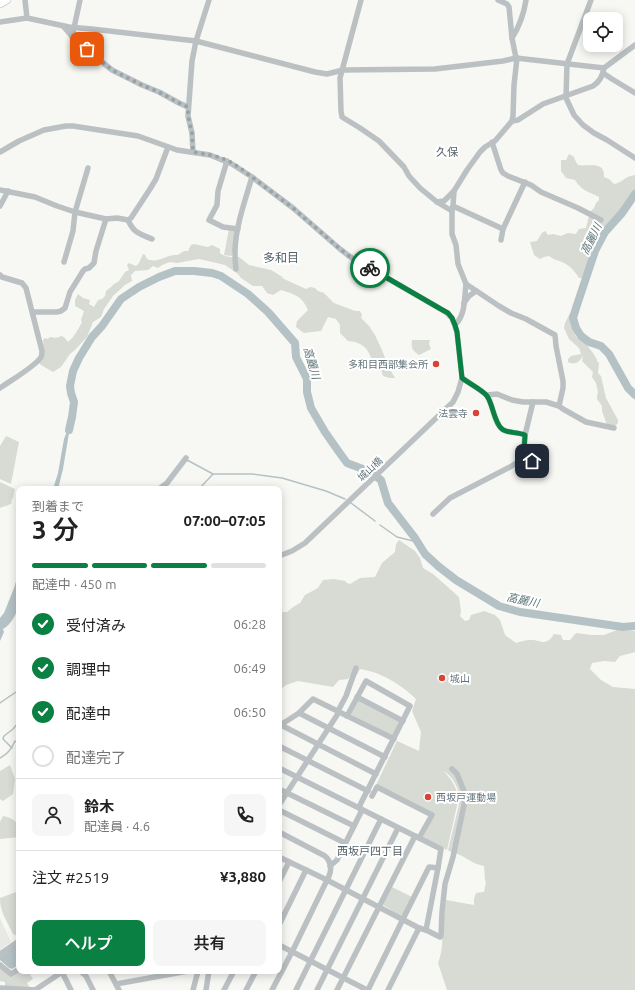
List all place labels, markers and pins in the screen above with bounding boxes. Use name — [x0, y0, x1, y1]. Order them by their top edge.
pin — [70, 32, 104, 66]
place label: 多和目西部集会所 — [348, 359, 428, 370]
marker: 多和目西部集会所 — [431, 359, 441, 369]
place label: 法雲寺 — [438, 408, 468, 419]
marker: 法雲寺 — [471, 408, 481, 418]
pin — [515, 444, 549, 478]
marker: 城山 — [437, 673, 447, 683]
place label: 城山 — [450, 673, 470, 684]
marker: 西坂戸運動場 — [423, 792, 433, 802]
place label: 西坂戸運動場 — [436, 792, 496, 803]

